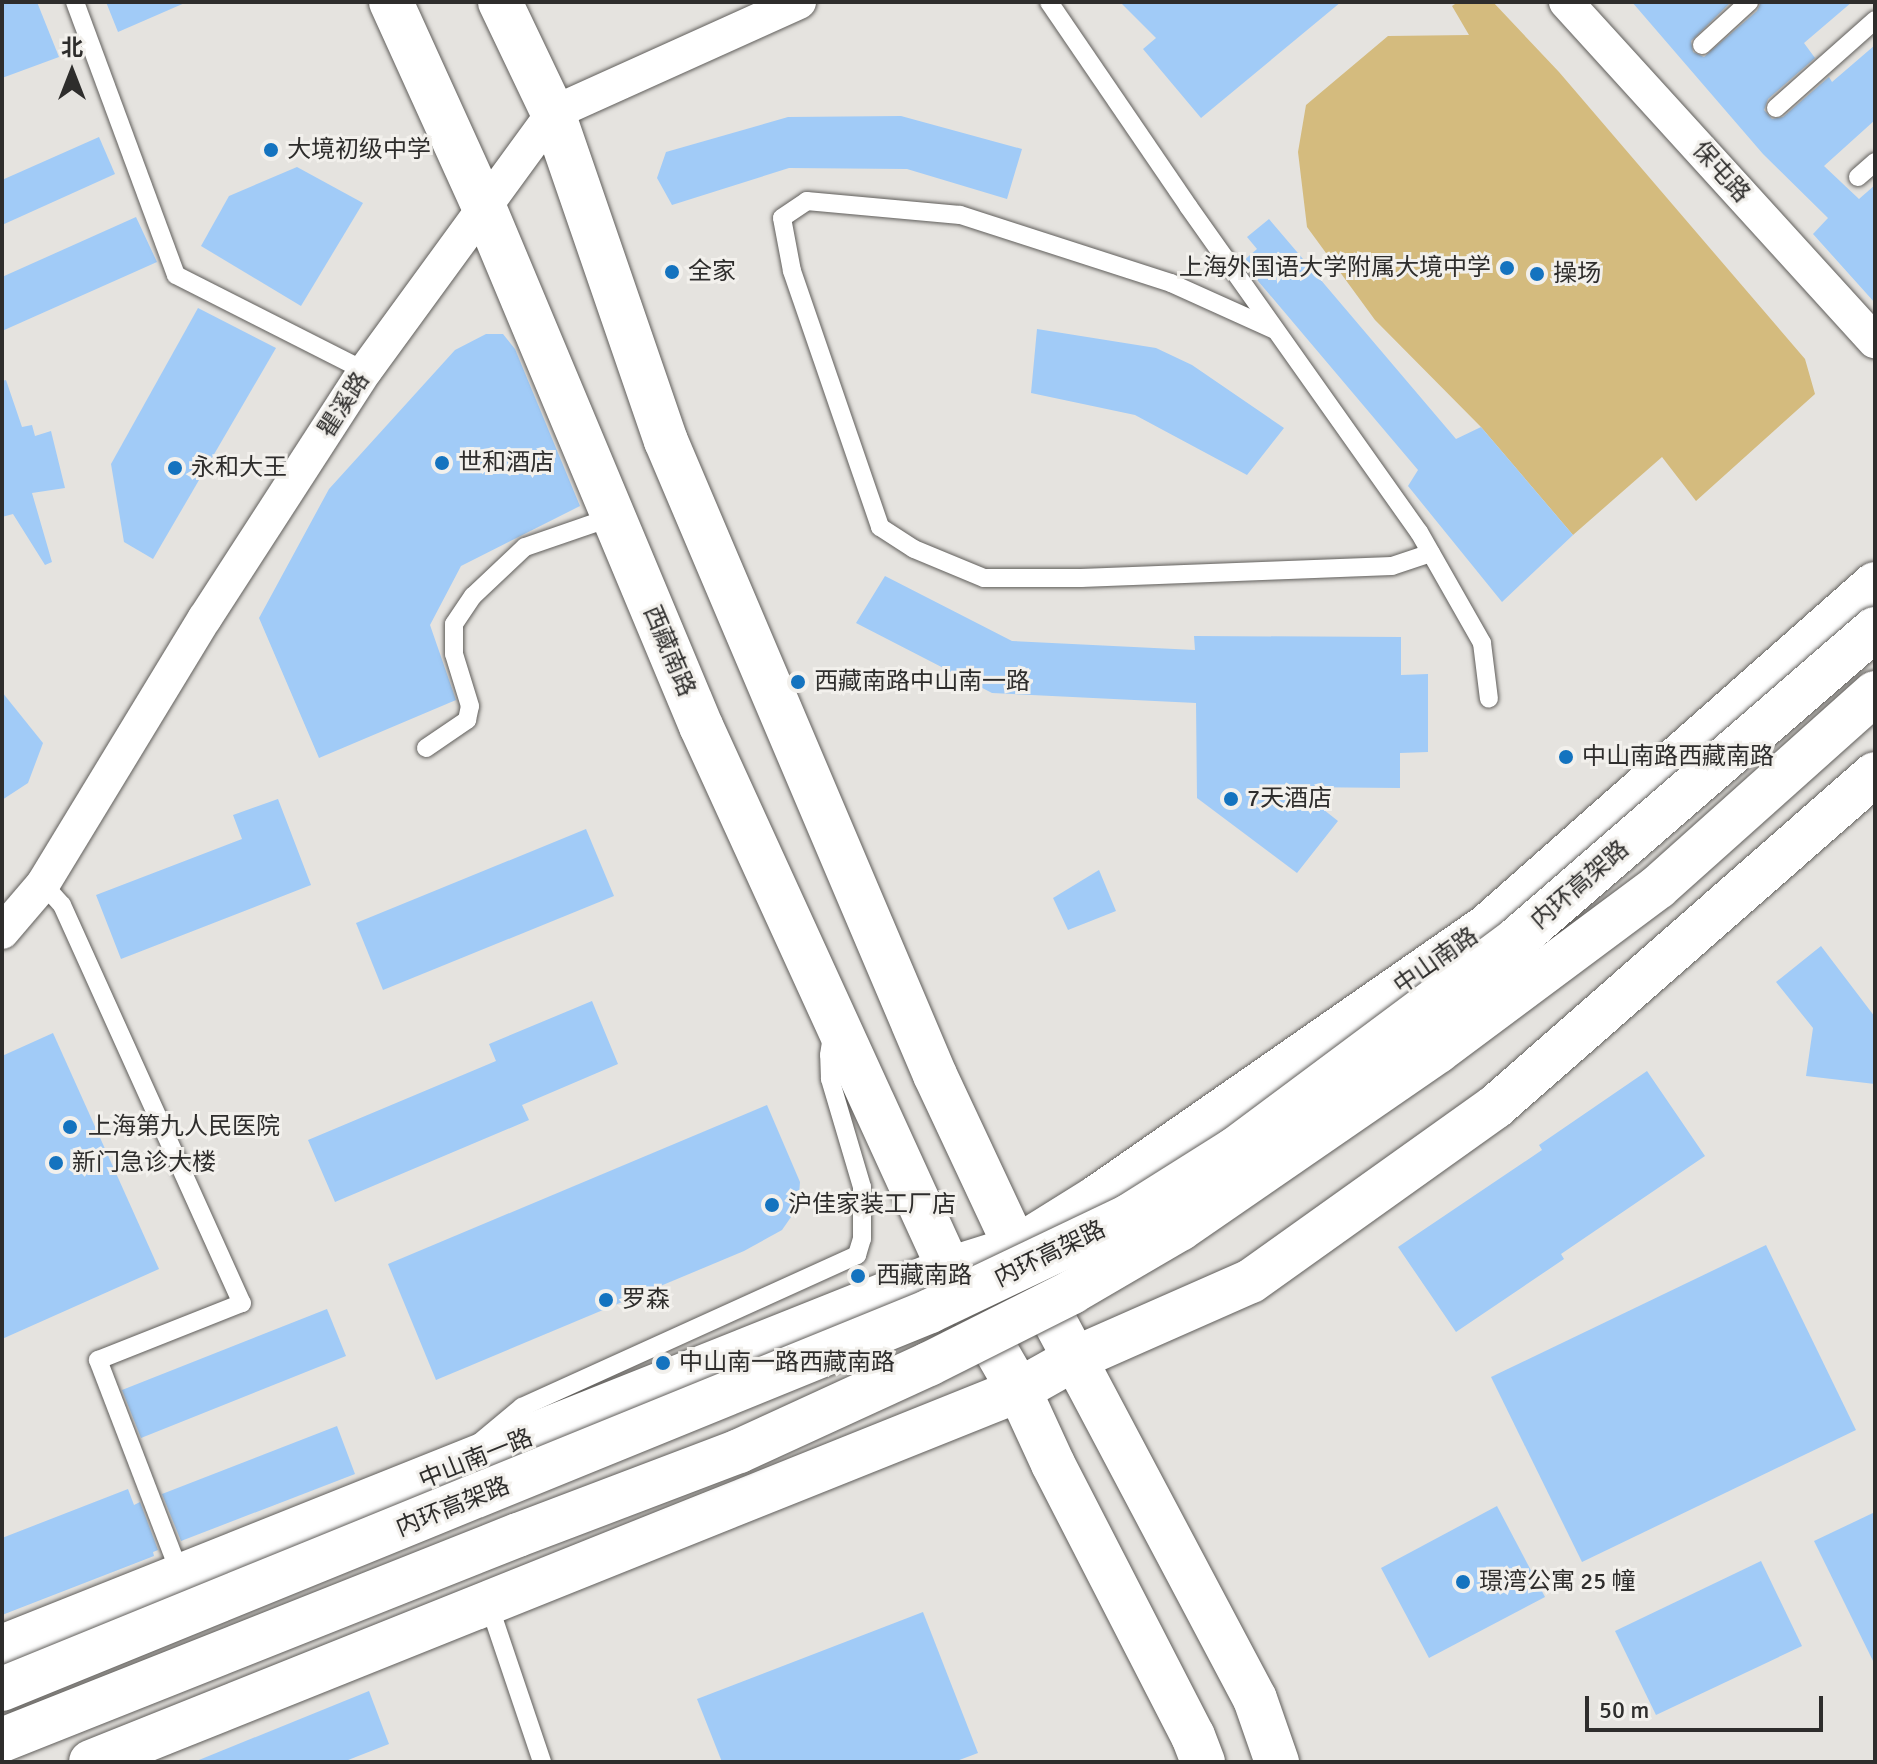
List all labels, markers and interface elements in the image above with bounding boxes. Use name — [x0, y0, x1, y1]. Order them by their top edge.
north arrow — [32, 32, 112, 112]
text: 北 — [61, 34, 83, 61]
place label: 大境初级中学 — [287, 136, 431, 164]
street label: 保屯路 — [1686, 136, 1756, 208]
marker: 大境初级中学 — [262, 141, 280, 159]
place label: 上海外国语大学附属大境中学 — [1179, 254, 1491, 282]
place label: 全家 — [688, 258, 736, 286]
marker: 上海外国语大学附属大境中学 — [1498, 259, 1516, 277]
place label: 操场 — [1553, 260, 1601, 288]
marker: 全家 — [663, 263, 681, 281]
marker: 操场 — [1528, 265, 1546, 283]
street label: 瞿溪路 — [312, 367, 376, 443]
place label: 世和酒店 — [458, 449, 554, 477]
place label: 永和大王 — [191, 454, 287, 482]
marker: 世和酒店 — [433, 454, 451, 472]
marker: 永和大王 — [166, 459, 184, 477]
street label: 西藏南路 — [637, 601, 701, 701]
place label: 西藏南路中山南一路 — [814, 668, 1030, 696]
marker: 西藏南路中山南一路 — [789, 673, 807, 691]
place label: 中山南路西藏南路 — [1582, 743, 1774, 771]
marker: 中山南路西藏南路 — [1557, 748, 1575, 766]
place label: 7天酒店 — [1247, 785, 1332, 813]
marker: 7天酒店 — [1222, 790, 1240, 808]
street label: 内环高架路 — [1525, 835, 1635, 935]
street label: 中山南路 — [1388, 922, 1484, 1000]
place label: 上海第九人民医院 — [88, 1113, 280, 1141]
marker: 上海第九人民医院 — [59, 1116, 81, 1138]
place label: 新门急诊大楼 — [72, 1149, 216, 1177]
marker: 新门急诊大楼 — [47, 1154, 65, 1172]
place label: 沪佳家装工厂店 — [788, 1191, 956, 1219]
marker: 沪佳家装工厂店 — [763, 1196, 781, 1214]
street label: 内环高架路 — [990, 1215, 1110, 1293]
place label: 西藏南路 — [876, 1262, 972, 1290]
marker: 西藏南路 — [847, 1265, 869, 1287]
place label: 罗森 — [622, 1286, 670, 1314]
marker: 罗森 — [597, 1291, 615, 1309]
place label: 中山南一路西藏南路 — [679, 1349, 895, 1377]
marker: 中山南一路西藏南路 — [654, 1354, 672, 1372]
street label: 中山南一路 — [415, 1423, 537, 1495]
street label: 内环高架路 — [392, 1471, 514, 1543]
place label: 璟湾公寓 25 幢 — [1479, 1568, 1635, 1596]
marker: 璟湾公寓 25 幢 — [1454, 1573, 1472, 1591]
scale bar — [1589, 1680, 1827, 1730]
text: 50 m — [1599, 1695, 1649, 1725]

